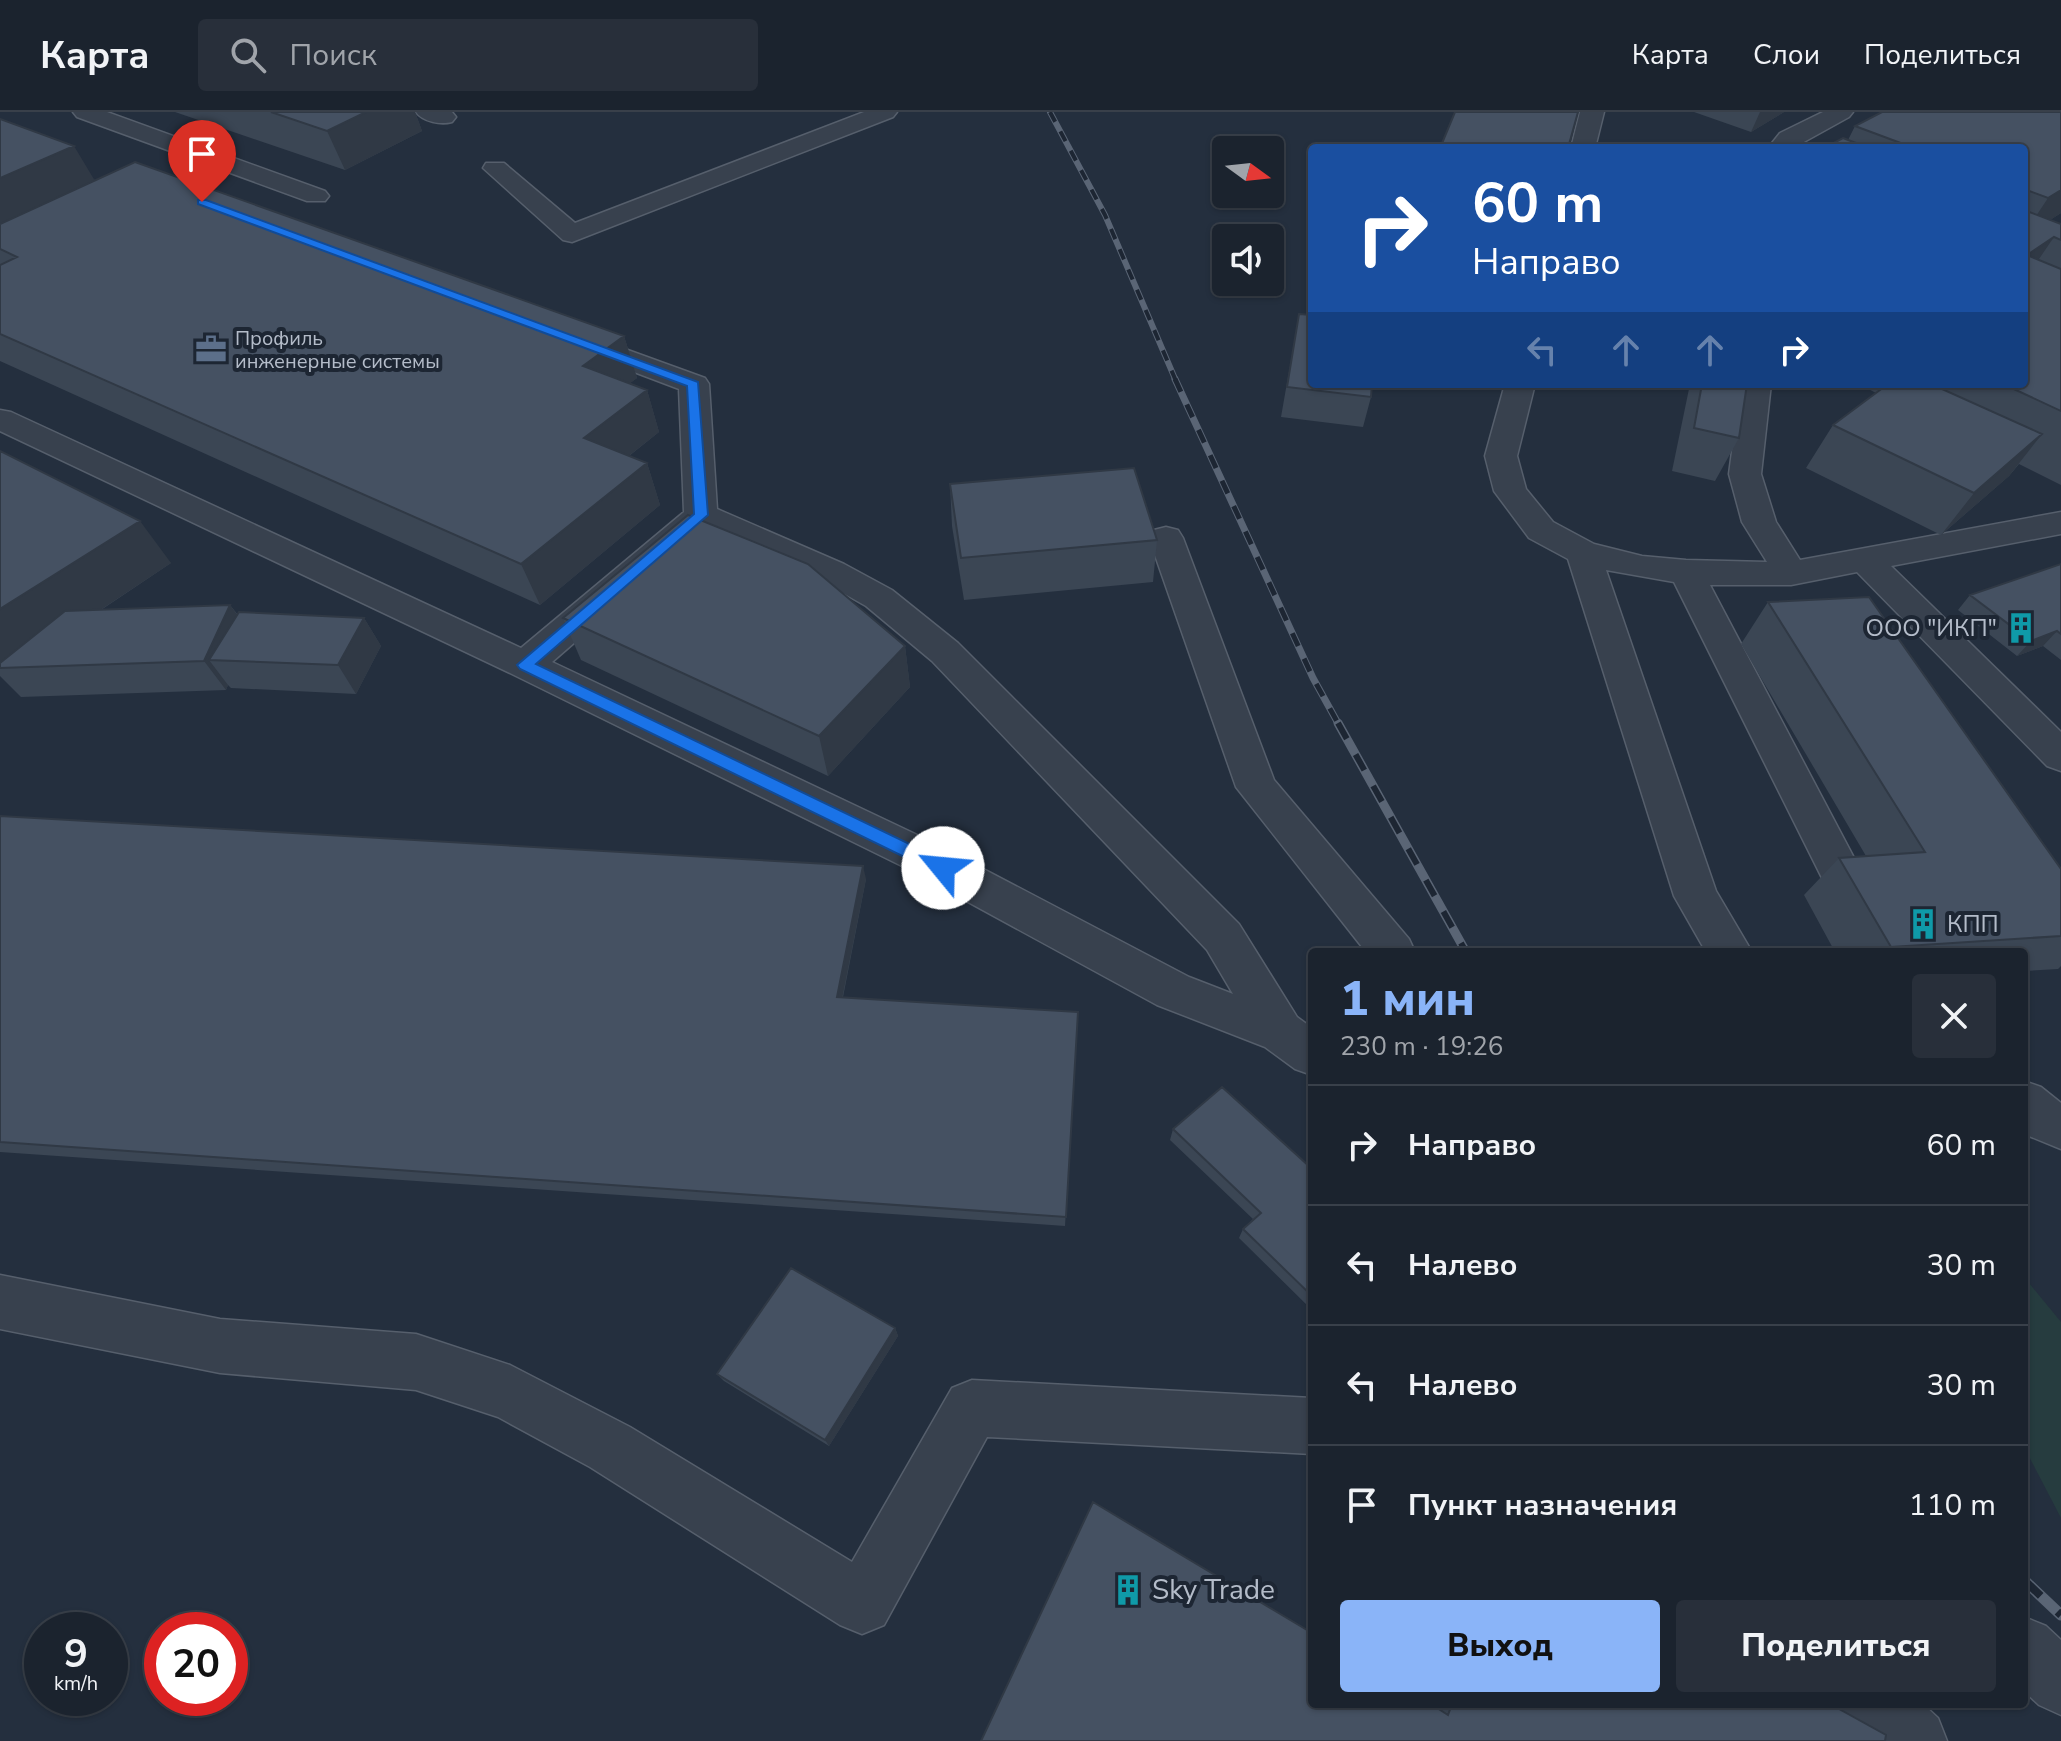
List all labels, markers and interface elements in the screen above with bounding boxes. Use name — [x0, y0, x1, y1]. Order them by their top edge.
search box — [198, 19, 758, 91]
text: Карта — [40, 30, 150, 81]
icon: search — [226, 33, 270, 77]
text: Поиск — [290, 35, 377, 76]
text: Карта — [1632, 36, 1709, 74]
text: Слои — [1753, 36, 1820, 74]
text: Поделиться — [1864, 36, 2021, 74]
pin — [168, 120, 236, 202]
icon: arrive — [180, 132, 224, 176]
north arrow — [1212, 136, 1284, 208]
map controls — [1212, 136, 1284, 296]
text: 60 m — [1472, 165, 1603, 242]
icon: right — [1340, 176, 1444, 280]
button: sound — [1212, 224, 1284, 296]
text: Направо — [1472, 238, 1621, 287]
place label: Профиль инженерные системы — [235, 325, 440, 375]
icon: left — [1520, 328, 1564, 372]
icon: ahead — [1604, 328, 1648, 372]
icon: ahead — [1688, 328, 1732, 372]
icon: right — [1772, 328, 1816, 372]
office icon: Профиль инженерные системы — [194, 332, 228, 366]
building icon: ООО "ИКП" — [2004, 611, 2038, 645]
place label: ООО "ИКП" — [1866, 612, 1997, 644]
position arrow — [901, 826, 985, 910]
building icon: КПП — [1906, 907, 1940, 941]
place label: КПП — [1947, 908, 1999, 940]
text: 1 мин — [1340, 966, 1475, 1032]
button: close — [1912, 974, 1996, 1058]
text: 230 m · 19:26 — [1340, 1029, 1503, 1064]
icon: right — [1340, 1123, 1384, 1167]
text: Направо — [1408, 1125, 1536, 1166]
text: 60 m — [1927, 1125, 1996, 1166]
icon: left — [1340, 1243, 1384, 1287]
text: Налево — [1408, 1245, 1517, 1286]
text: 30 m — [1927, 1245, 1996, 1286]
icon: left — [1340, 1363, 1384, 1407]
text: Налево — [1408, 1365, 1517, 1406]
text: 30 m — [1927, 1365, 1996, 1406]
icon: arrive — [1340, 1483, 1384, 1527]
text: Пункт назначения — [1408, 1485, 1677, 1526]
text: 110 m — [1909, 1485, 1996, 1526]
place label: Sky Trade — [1152, 1571, 1275, 1609]
building icon: Sky Trade — [1111, 1573, 1145, 1607]
button: Выход — [1340, 1600, 1660, 1692]
button: Поделиться — [1676, 1600, 1996, 1692]
speed limit sign: 20 — [144, 1612, 248, 1716]
text: 9 — [64, 1627, 88, 1681]
text: km/h — [54, 1670, 98, 1697]

